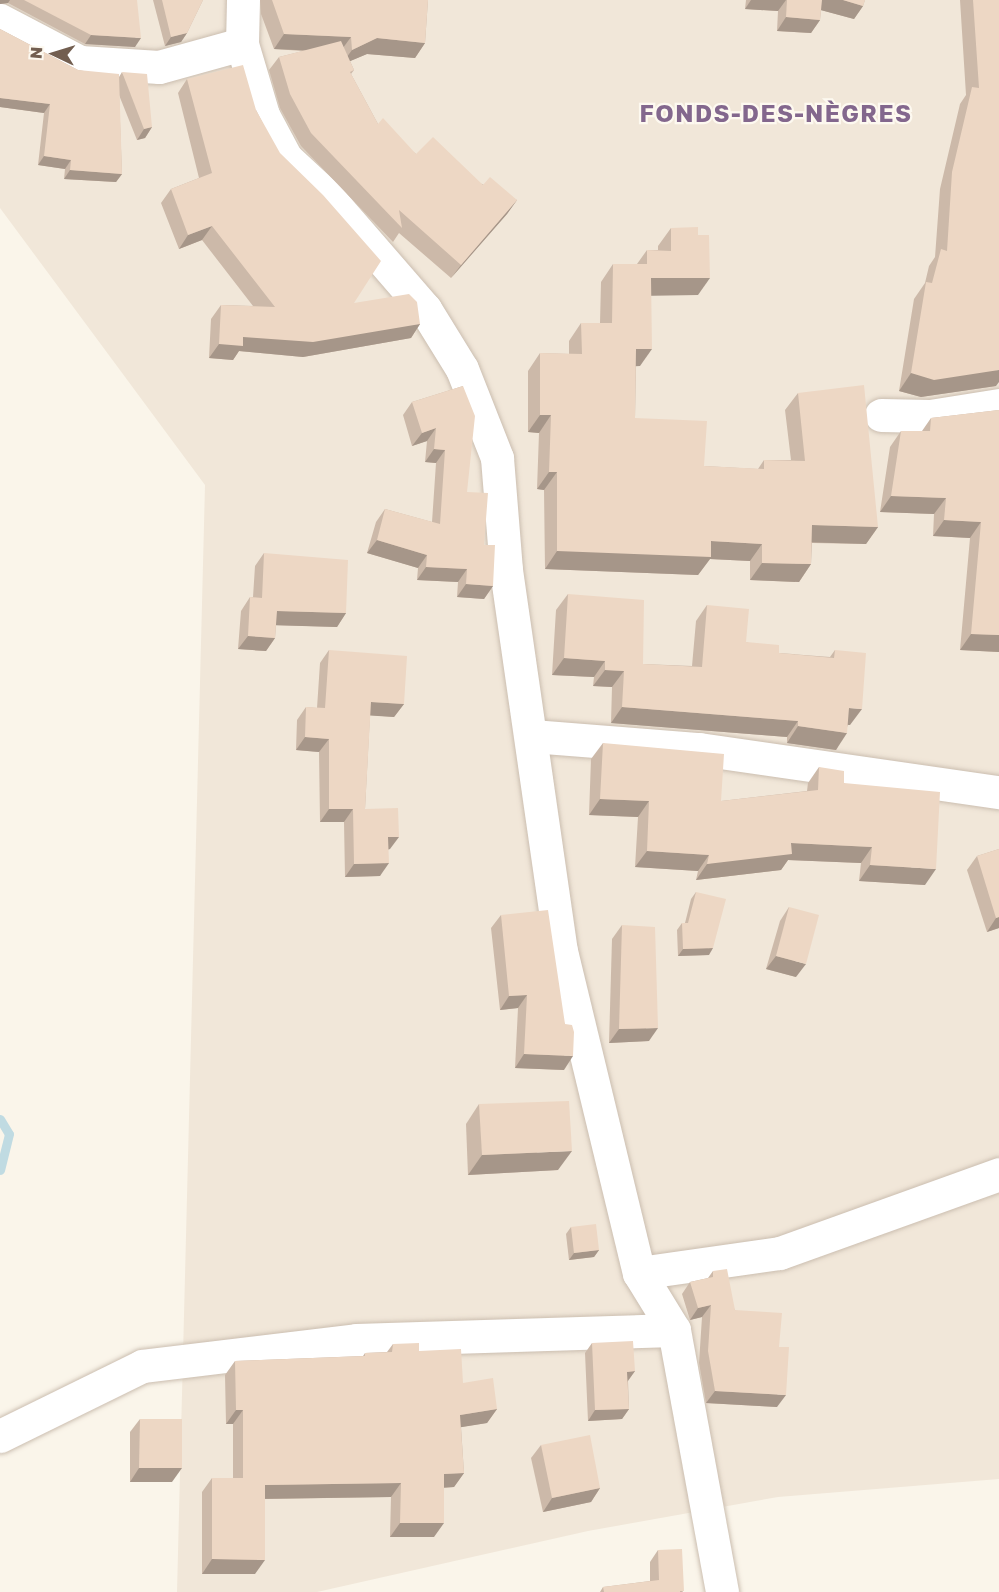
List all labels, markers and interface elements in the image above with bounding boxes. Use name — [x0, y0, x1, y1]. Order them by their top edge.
north arrow — [24, 24, 84, 84]
text: N — [26, 46, 46, 60]
district label: FONDS-DES-NÈGRES — [639, 99, 913, 127]

